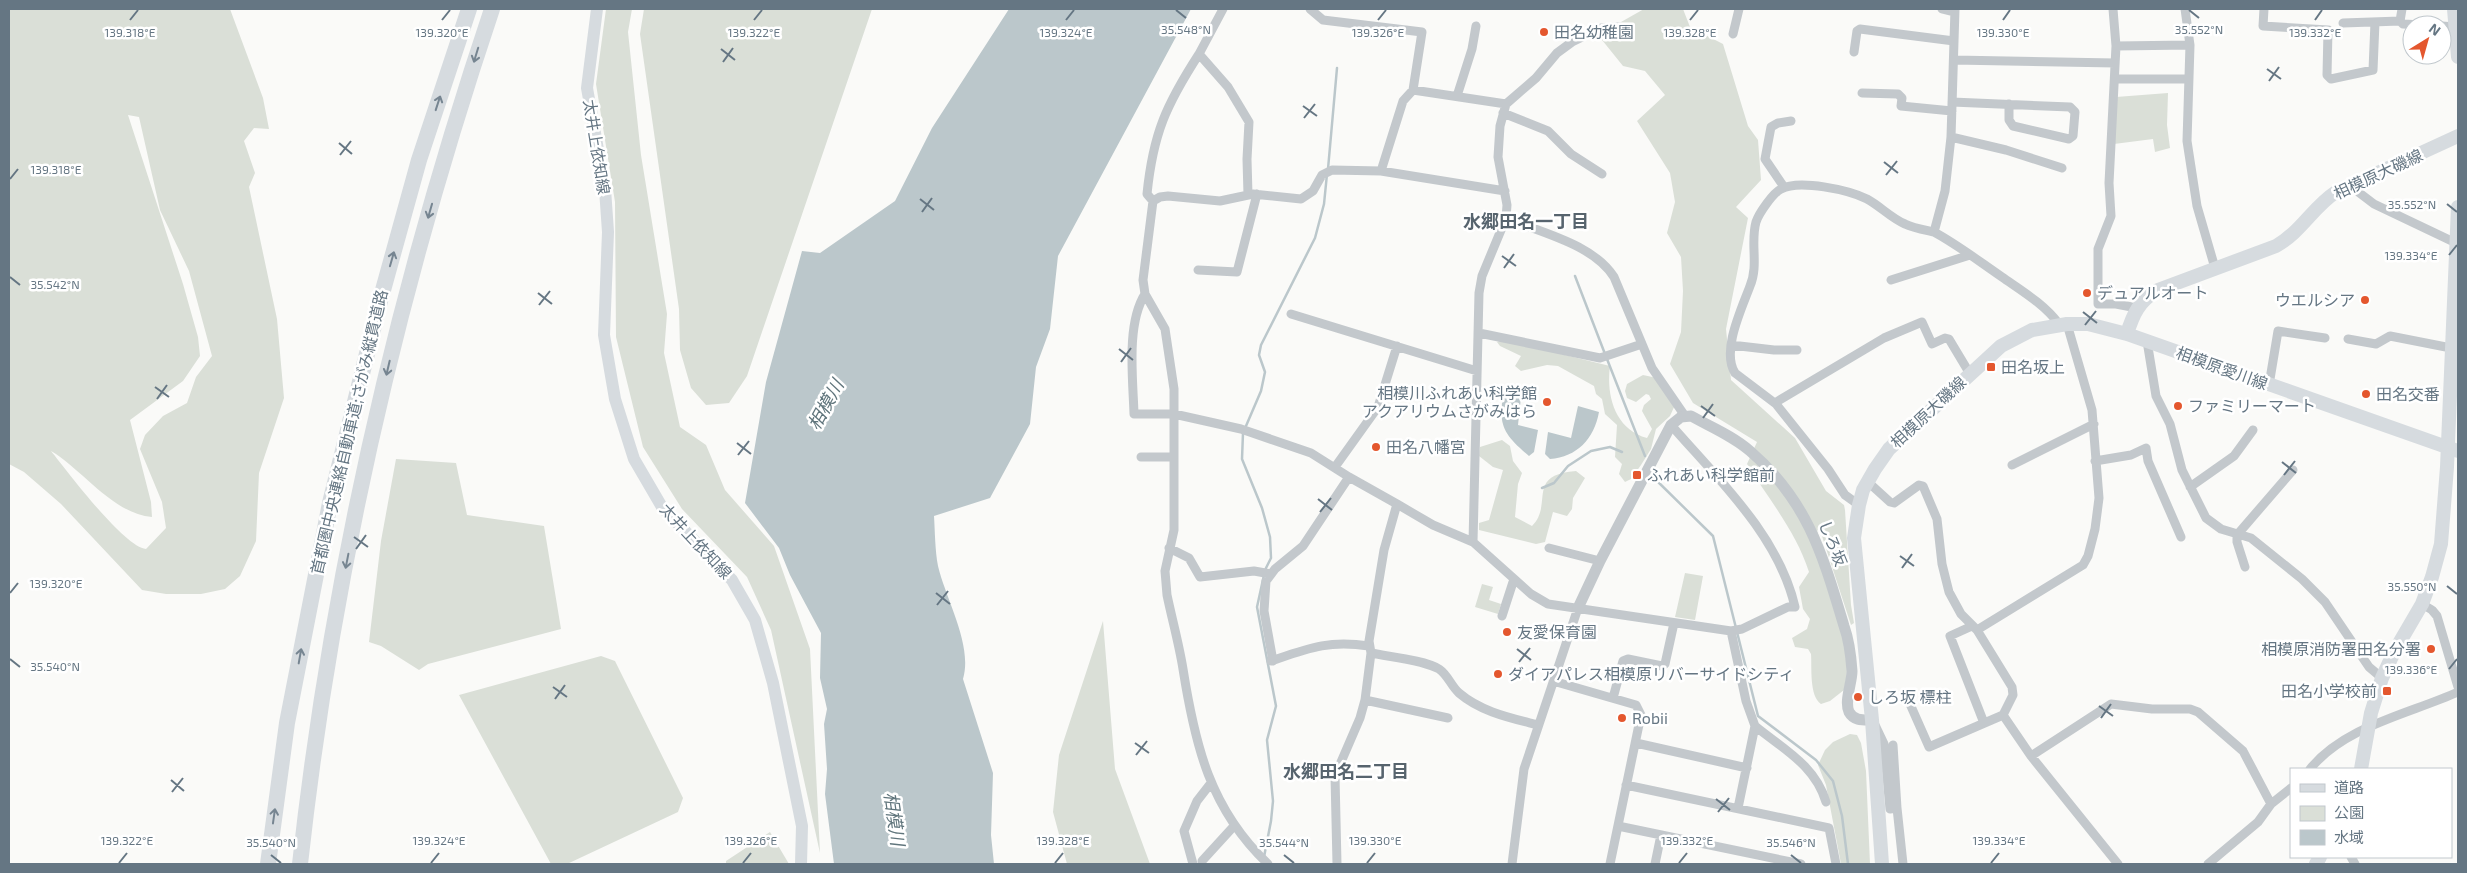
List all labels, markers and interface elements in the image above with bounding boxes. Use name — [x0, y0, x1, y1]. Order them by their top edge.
north arrow — [2402, 15, 2452, 65]
text: N — [2426, 19, 2444, 39]
text: 35.548°N — [1161, 22, 1211, 36]
place label: 田名幼稚園 — [1554, 22, 1634, 41]
text: 35.552°N — [2175, 22, 2223, 36]
text: 139.318°E — [105, 25, 156, 39]
text: 139.320°E — [416, 25, 469, 39]
text: 139.322°E — [728, 25, 780, 39]
text: 139.324°E — [1040, 25, 1093, 39]
text: 139.326°E — [1352, 25, 1404, 39]
text: 139.328°E — [1664, 25, 1717, 39]
text: 139.330°E — [1977, 25, 2030, 39]
text: 139.332°E — [2289, 25, 2341, 39]
marker: 田名幼稚園 — [1538, 26, 1550, 38]
one-way arrow — [471, 47, 481, 63]
one-way arrow — [434, 96, 443, 111]
street label: 太井上依知線 — [581, 98, 614, 196]
street label: 相模原大磯線 — [2330, 145, 2425, 202]
text: 139.318°E — [31, 162, 82, 176]
text: 35.552°N — [2388, 197, 2436, 211]
one-way arrow — [424, 202, 434, 218]
district label: 水郷田名一丁目 — [1463, 210, 1589, 232]
text: 139.334°E — [2385, 248, 2438, 262]
one-way arrow — [387, 251, 397, 267]
text: 35.542°N — [30, 277, 80, 291]
place label: デュアルオート — [2097, 283, 2209, 302]
marker: デュアルオート — [2081, 287, 2093, 299]
street label: 首都圏中央連絡自動車道;さがみ縦貫道路 — [306, 288, 391, 576]
place label: ウエルシア — [2275, 290, 2355, 309]
marker: ウエルシア — [2359, 294, 2371, 306]
street label: 相模原愛川線 — [2174, 342, 2271, 393]
place label: 田名坂上 — [2001, 357, 2065, 376]
one-way arrow — [383, 359, 392, 375]
marker: 田名坂上 — [1985, 361, 1997, 373]
street label: 相模原大磯線 — [1886, 372, 1969, 451]
water label: 相模川 — [802, 374, 849, 433]
place label: 相模川ふれあい科学館 アクアリウムさがみはら — [1362, 383, 1537, 420]
place label: 田名交番 — [2376, 384, 2440, 403]
marker: 田名交番 — [2360, 388, 2372, 400]
marker: 相模川ふれあい科学館 アクアリウムさがみはら — [1541, 396, 1553, 408]
place label: ファミリーマート — [2188, 396, 2316, 415]
marker: ファミリーマート — [2172, 400, 2184, 412]
place label: 田名八幡宮 — [1386, 437, 1466, 456]
marker: 田名八幡宮 — [1370, 441, 1382, 453]
place label: ふれあい科学館前 — [1647, 465, 1775, 484]
marker: ふれあい科学館前 — [1631, 469, 1643, 481]
street label: 太井上依知線 — [657, 499, 736, 582]
street label: しろ坂 — [1816, 517, 1851, 569]
one-way arrow — [342, 552, 351, 568]
text: 139.320°E — [30, 576, 83, 590]
text: 35.550°N — [2388, 579, 2436, 593]
place label: 友愛保育園 — [1517, 622, 1597, 641]
marker: 友愛保育園 — [1501, 626, 1513, 638]
place label: 相模原消防署田名分署 — [2261, 639, 2421, 658]
marker: 相模原消防署田名分署 — [2425, 643, 2437, 655]
one-way arrow — [296, 648, 305, 664]
text: 35.540°N — [30, 659, 80, 673]
text: 139.336°E — [2385, 662, 2437, 676]
place label: ダイアパレス相模原リバーサイドシティ — [1508, 664, 1794, 683]
marker: ダイアパレス相模原リバーサイドシティ — [1492, 668, 1504, 680]
place label: 田名小学校前 — [2281, 681, 2377, 700]
marker: 田名小学校前 — [2381, 685, 2393, 697]
place label: しろ坂 標柱 — [1868, 687, 1952, 706]
marker: しろ坂 標柱 — [1852, 691, 1864, 703]
place label: Robii — [1632, 708, 1668, 727]
marker: Robii — [1616, 712, 1628, 724]
district label: 水郷田名二丁目 — [1283, 760, 1409, 782]
legend — [2290, 768, 2452, 858]
text: 道路 — [2334, 778, 2364, 796]
water label: 相模川 — [880, 791, 910, 849]
text: 公園 — [2334, 803, 2364, 821]
one-way arrow — [270, 808, 280, 824]
text: 水域 — [2334, 828, 2364, 846]
text: 139.322°E — [101, 833, 153, 847]
text: 139.324°E — [413, 833, 466, 847]
text: 139.326°E — [725, 833, 777, 847]
text: 139.328°E — [1037, 833, 1090, 847]
text: 139.330°E — [1349, 833, 1402, 847]
text: 139.332°E — [1661, 833, 1713, 847]
text: 139.334°E — [1973, 833, 2026, 847]
text: 35.540°N — [246, 835, 296, 849]
text: 35.544°N — [1259, 835, 1309, 849]
text: 35.546°N — [1766, 835, 1816, 849]

